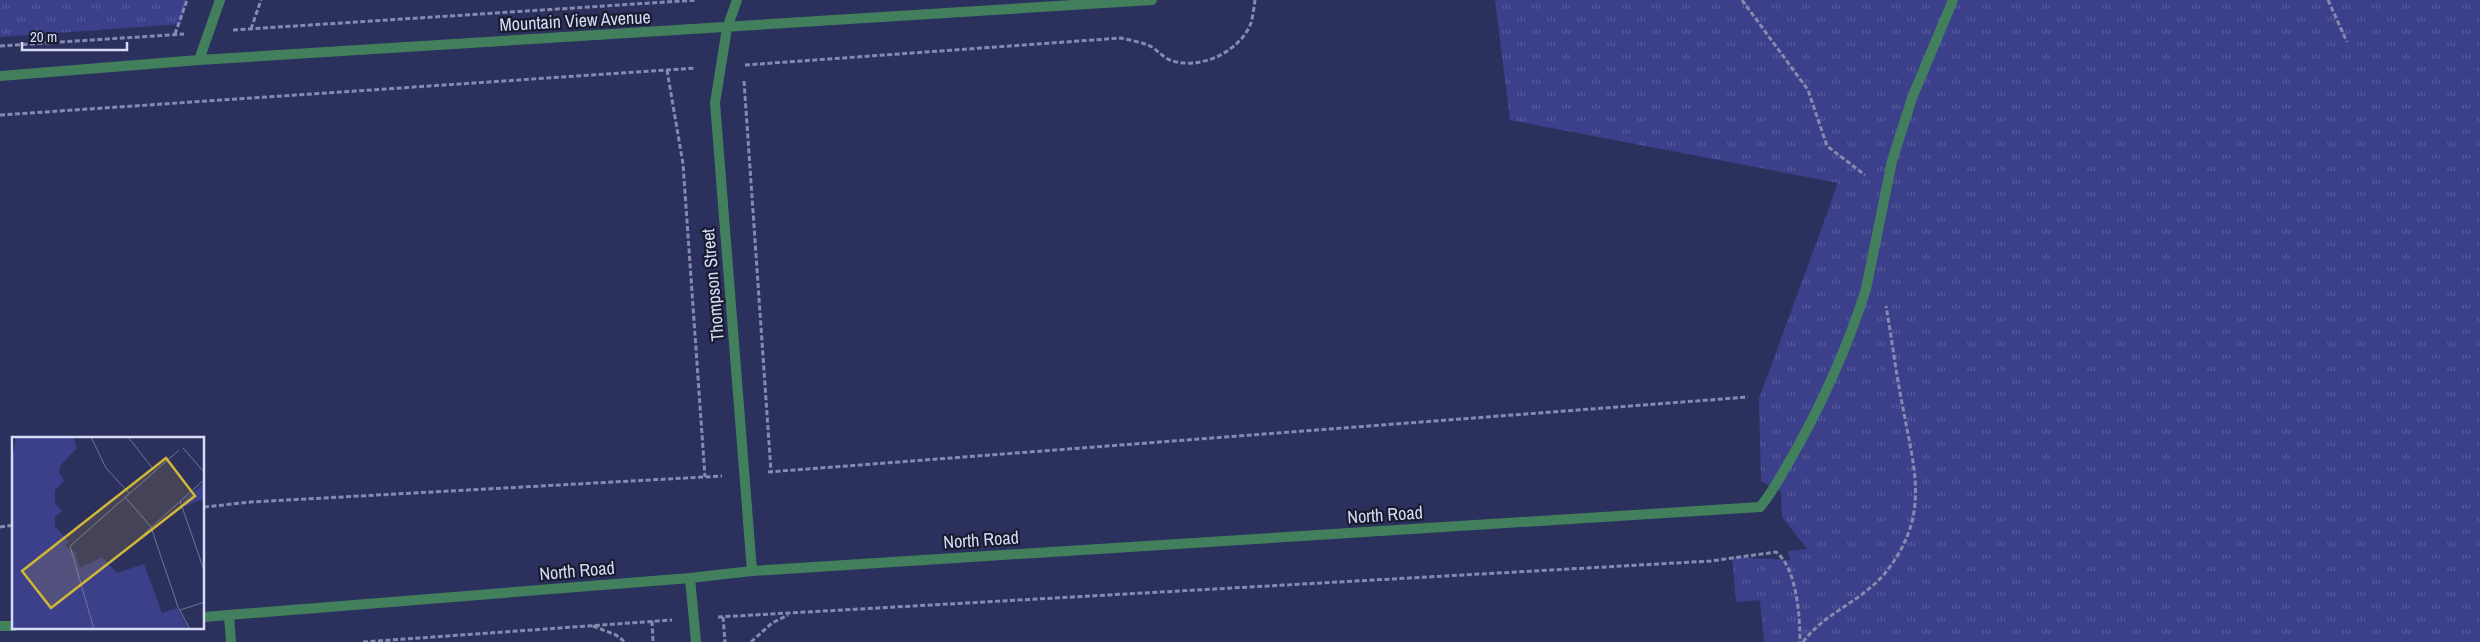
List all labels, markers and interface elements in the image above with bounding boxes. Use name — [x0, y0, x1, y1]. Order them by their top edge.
street label: Mountain View Avenue — [499, 4, 651, 37]
scale bar — [22, 20, 128, 52]
text: 20 m — [30, 26, 57, 47]
street label: Thompson Street — [695, 228, 730, 343]
inset map — [12, 437, 205, 630]
street label: North Road — [1346, 499, 1423, 530]
street label: North Road — [942, 524, 1019, 555]
street label: North Road — [538, 555, 616, 586]

